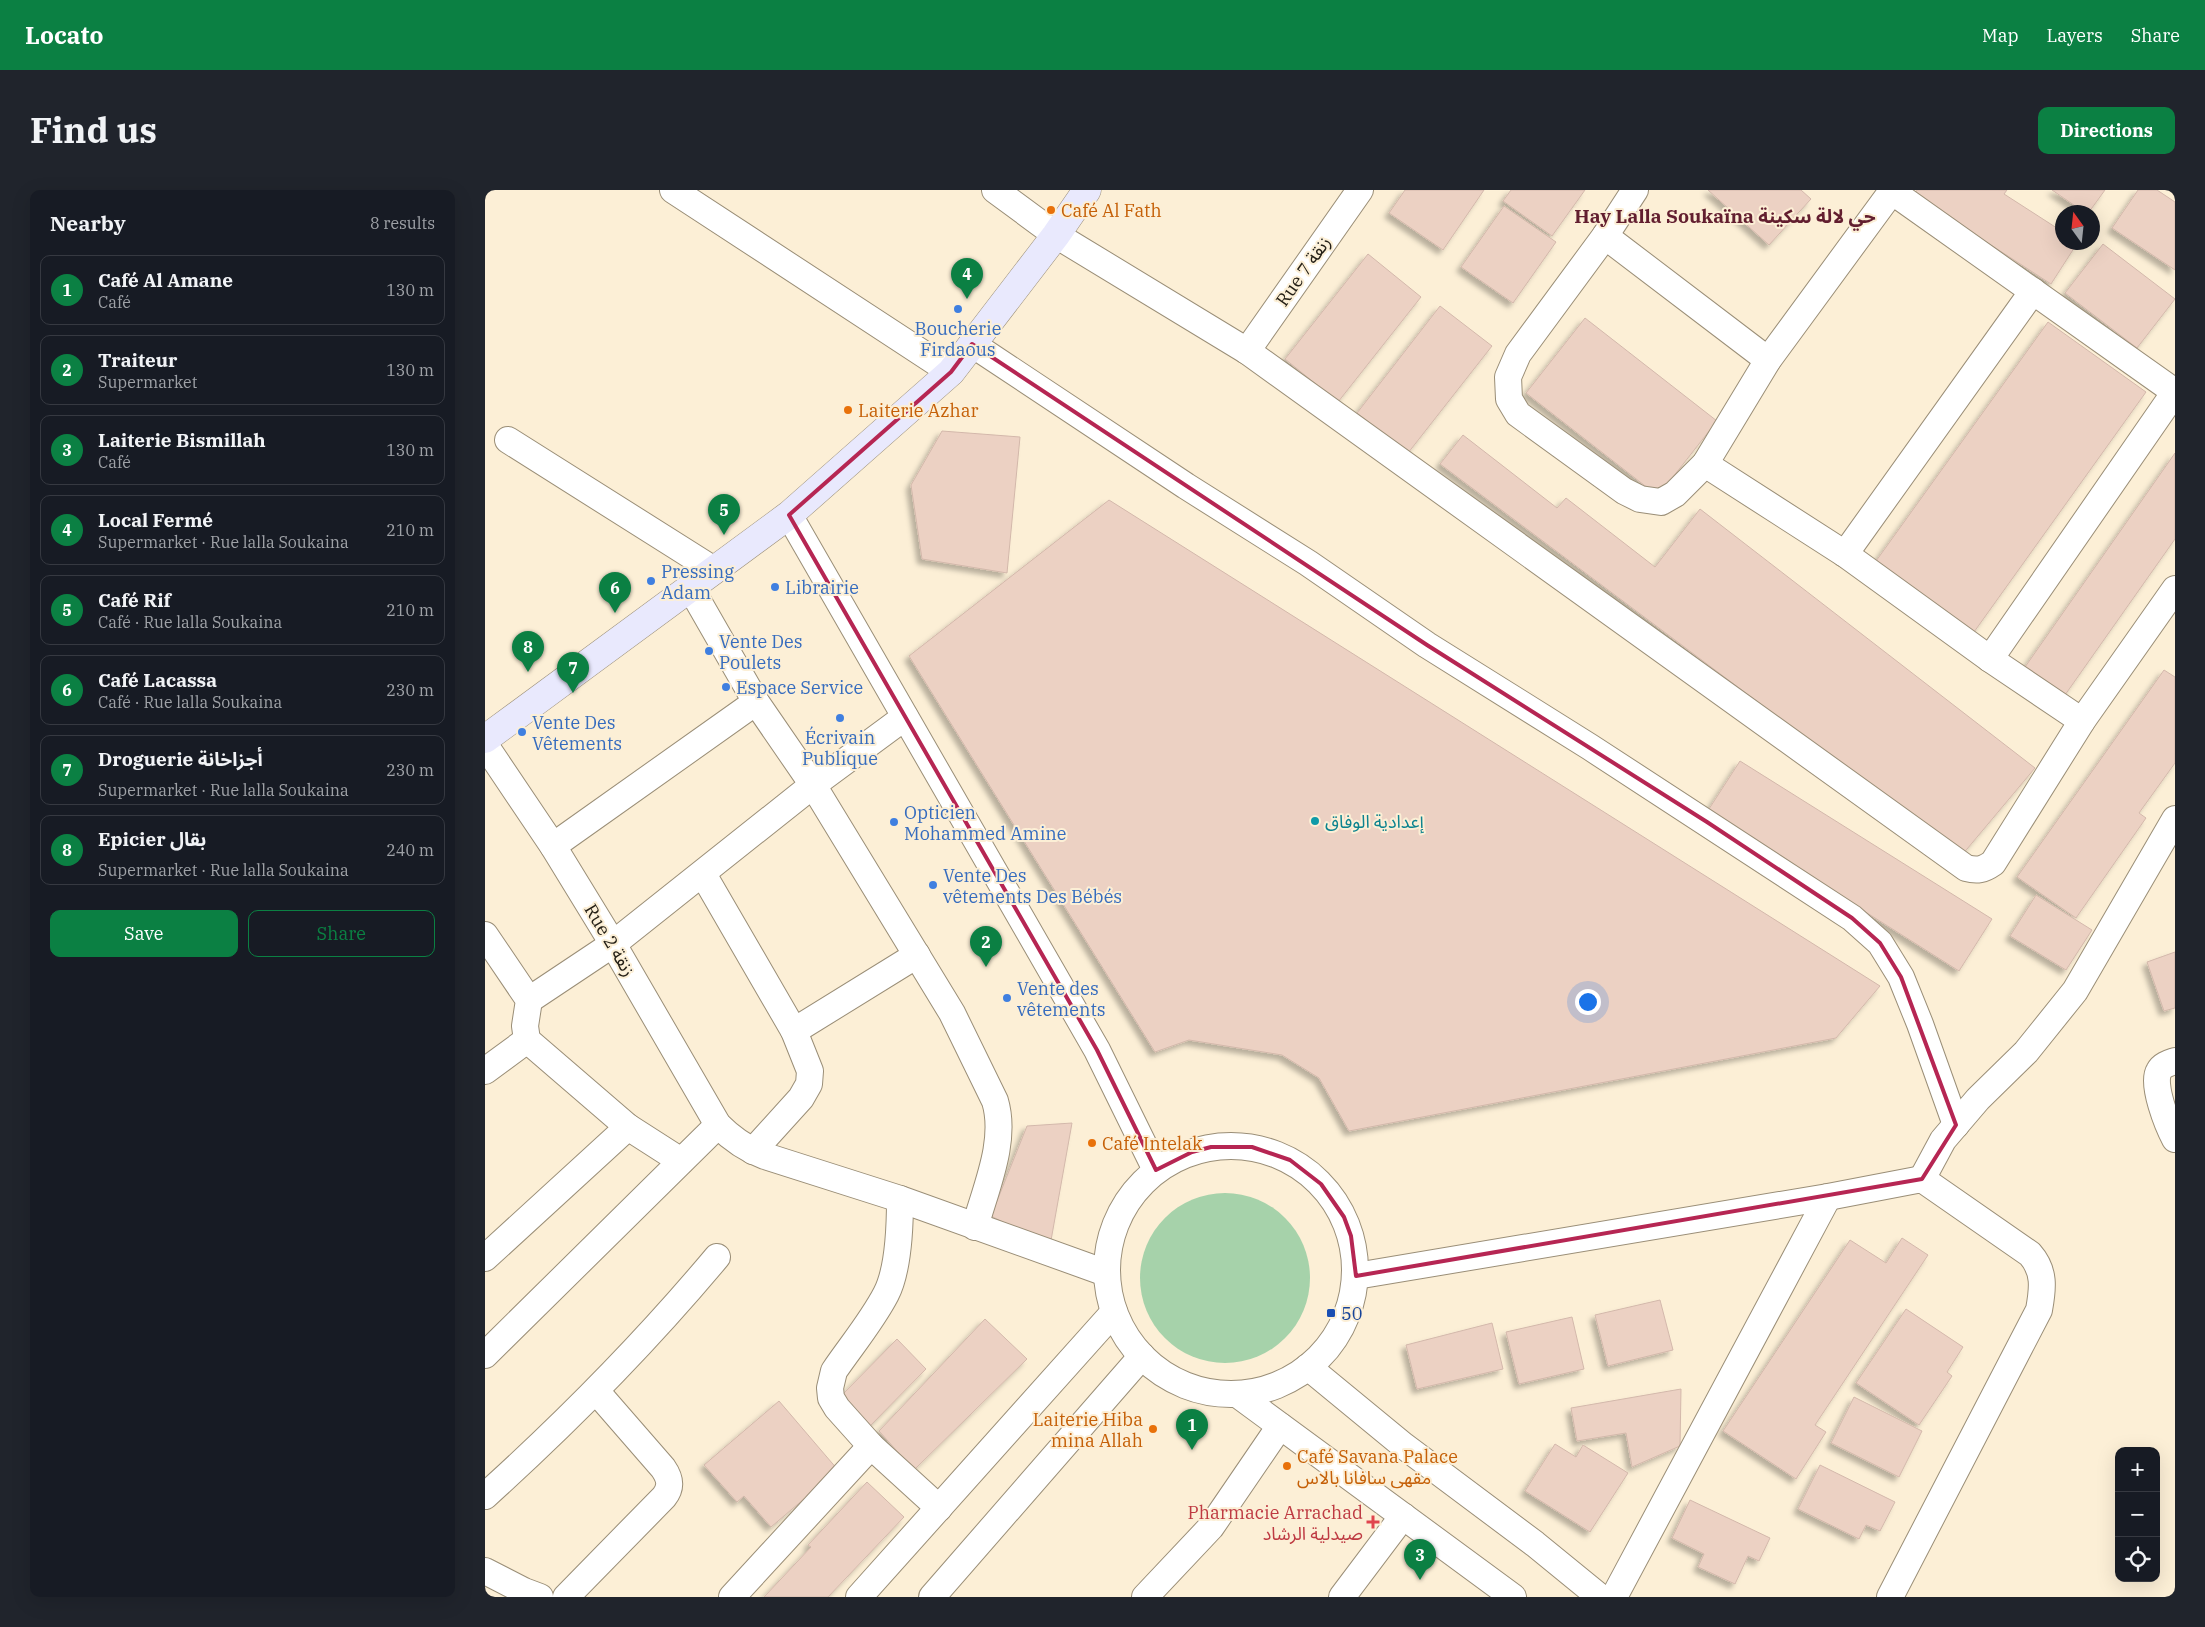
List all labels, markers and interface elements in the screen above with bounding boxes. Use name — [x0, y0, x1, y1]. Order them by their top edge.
text: Locato — [25, 19, 103, 51]
text: Map — [1982, 24, 2019, 47]
text: Layers — [2047, 24, 2103, 47]
text: Share — [2131, 24, 2180, 47]
text: Find us — [30, 107, 157, 153]
button: Directions — [2038, 107, 2175, 154]
place label: Café Al Fath — [1061, 199, 1162, 222]
marker: Café Al Fath — [1045, 204, 1057, 216]
district label: Hay Lalla Soukaïna حي لالة سكينة — [1574, 204, 1876, 231]
north arrow — [2055, 205, 2100, 250]
text: Nearby — [50, 209, 126, 237]
text: 8 results — [370, 213, 435, 233]
street label: Rue 7 زنقة — [1270, 231, 1336, 311]
pin: 4 — [951, 258, 983, 299]
text: Café Al Amane — [98, 268, 233, 292]
text: 1 — [62, 280, 72, 300]
text: 130 m — [386, 280, 434, 300]
text: Café — [98, 292, 131, 312]
marker: Boucherie Firdaous — [952, 303, 964, 315]
place label: Boucherie Firdaous — [915, 317, 1001, 361]
text: Traiteur — [98, 348, 177, 372]
text: 2 — [62, 360, 72, 380]
text: 130 m — [386, 360, 434, 380]
text: Supermarket — [98, 372, 197, 392]
place label: Laiterie Azhar — [858, 399, 978, 422]
marker: Laiterie Azhar — [842, 404, 854, 416]
text: Laiterie Bismillah — [98, 428, 266, 452]
text: 3 — [62, 440, 72, 460]
text: 130 m — [386, 440, 434, 460]
text: Café — [98, 452, 131, 472]
pin: 5 — [708, 494, 740, 535]
text: Local Fermé — [98, 508, 213, 532]
text: 4 — [62, 520, 72, 540]
text: 210 m — [386, 520, 434, 540]
text: Supermarket · Rue lalla Soukaina — [98, 532, 349, 552]
place label: Pressing Adam — [661, 560, 734, 604]
pin: 6 — [599, 572, 631, 613]
marker: Pressing Adam — [645, 575, 657, 587]
place label: Librairie — [785, 576, 859, 599]
marker: Librairie — [769, 581, 781, 593]
text: Café Rif — [98, 588, 171, 612]
text: 5 — [62, 600, 72, 620]
text: 210 m — [386, 600, 434, 620]
text: Café · Rue lalla Soukaina — [98, 612, 282, 632]
place label: Vente Des Poulets — [719, 630, 802, 674]
pin: 8 — [512, 631, 544, 672]
marker: Vente Des Poulets — [703, 645, 715, 657]
pin: 7 — [557, 652, 589, 693]
text: Café Lacassa — [98, 668, 217, 692]
place label: Espace Service — [736, 676, 863, 699]
text: 6 — [62, 680, 72, 700]
text: 230 m — [386, 680, 434, 700]
marker: Espace Service — [720, 681, 732, 693]
text: Café · Rue lalla Soukaina — [98, 692, 282, 712]
place label: Vente Des Vêtements — [532, 711, 622, 755]
marker: Écrivain Publique — [834, 712, 846, 724]
marker: Vente Des Vêtements — [516, 726, 528, 738]
place label: Écrivain Publique — [802, 726, 878, 770]
text: Droguerie أجزاخانة — [98, 747, 263, 771]
text: 7 — [62, 760, 72, 780]
text: 230 m — [386, 760, 434, 780]
text: Supermarket · Rue lalla Soukaina — [98, 780, 349, 800]
place label: Opticien Mohammed Amine — [904, 801, 1067, 845]
place label: إعدادية الوفاق — [1325, 810, 1424, 834]
marker: إعدادية الوفاق — [1309, 815, 1321, 827]
marker: Opticien Mohammed Amine — [888, 816, 900, 828]
text: Epicier بقال — [98, 827, 206, 851]
text: 8 — [62, 840, 72, 860]
text: 240 m — [386, 840, 434, 860]
text: Supermarket · Rue lalla Soukaina — [98, 860, 349, 880]
place label: Vente Des vêtements Des Bébés — [943, 864, 1122, 908]
marker: Vente Des vêtements Des Bébés — [927, 879, 939, 891]
street label: Rue 2 زنقة — [579, 900, 641, 980]
button: Save — [50, 910, 238, 957]
button: Share — [248, 910, 435, 957]
pin: 2 — [970, 926, 1002, 967]
place label: Vente des vêtements — [1017, 977, 1106, 1021]
your location — [1575, 989, 1601, 1015]
marker: Vente des vêtements — [1001, 992, 1013, 1004]
place label: Café Intelak — [1102, 1132, 1203, 1155]
marker: Café Intelak — [1086, 1137, 1098, 1149]
place label: 50 — [1341, 1302, 1363, 1325]
marker: 50 — [1325, 1307, 1337, 1319]
place label: Laiterie Hiba mina Allah — [1033, 1408, 1143, 1452]
pin: 1 — [1176, 1409, 1208, 1450]
marker: Laiterie Hiba mina Allah — [1147, 1423, 1159, 1435]
place label: Café Savana Palace مقهى سافانا بالاس — [1297, 1445, 1458, 1489]
map controls — [2115, 1447, 2160, 1582]
button: + — [2115, 1447, 2160, 1492]
marker: Café Savana Palace مقهى سافانا بالاس — [1281, 1460, 1293, 1472]
button: − — [2115, 1492, 2160, 1537]
place label: Pharmacie Arrachad صيدلية الرشاد — [1188, 1501, 1363, 1545]
marker: Pharmacie Arrachad صيدلية الرشاد — [1367, 1516, 1379, 1528]
button: locate — [2115, 1537, 2160, 1582]
pin: 3 — [1404, 1539, 1436, 1580]

